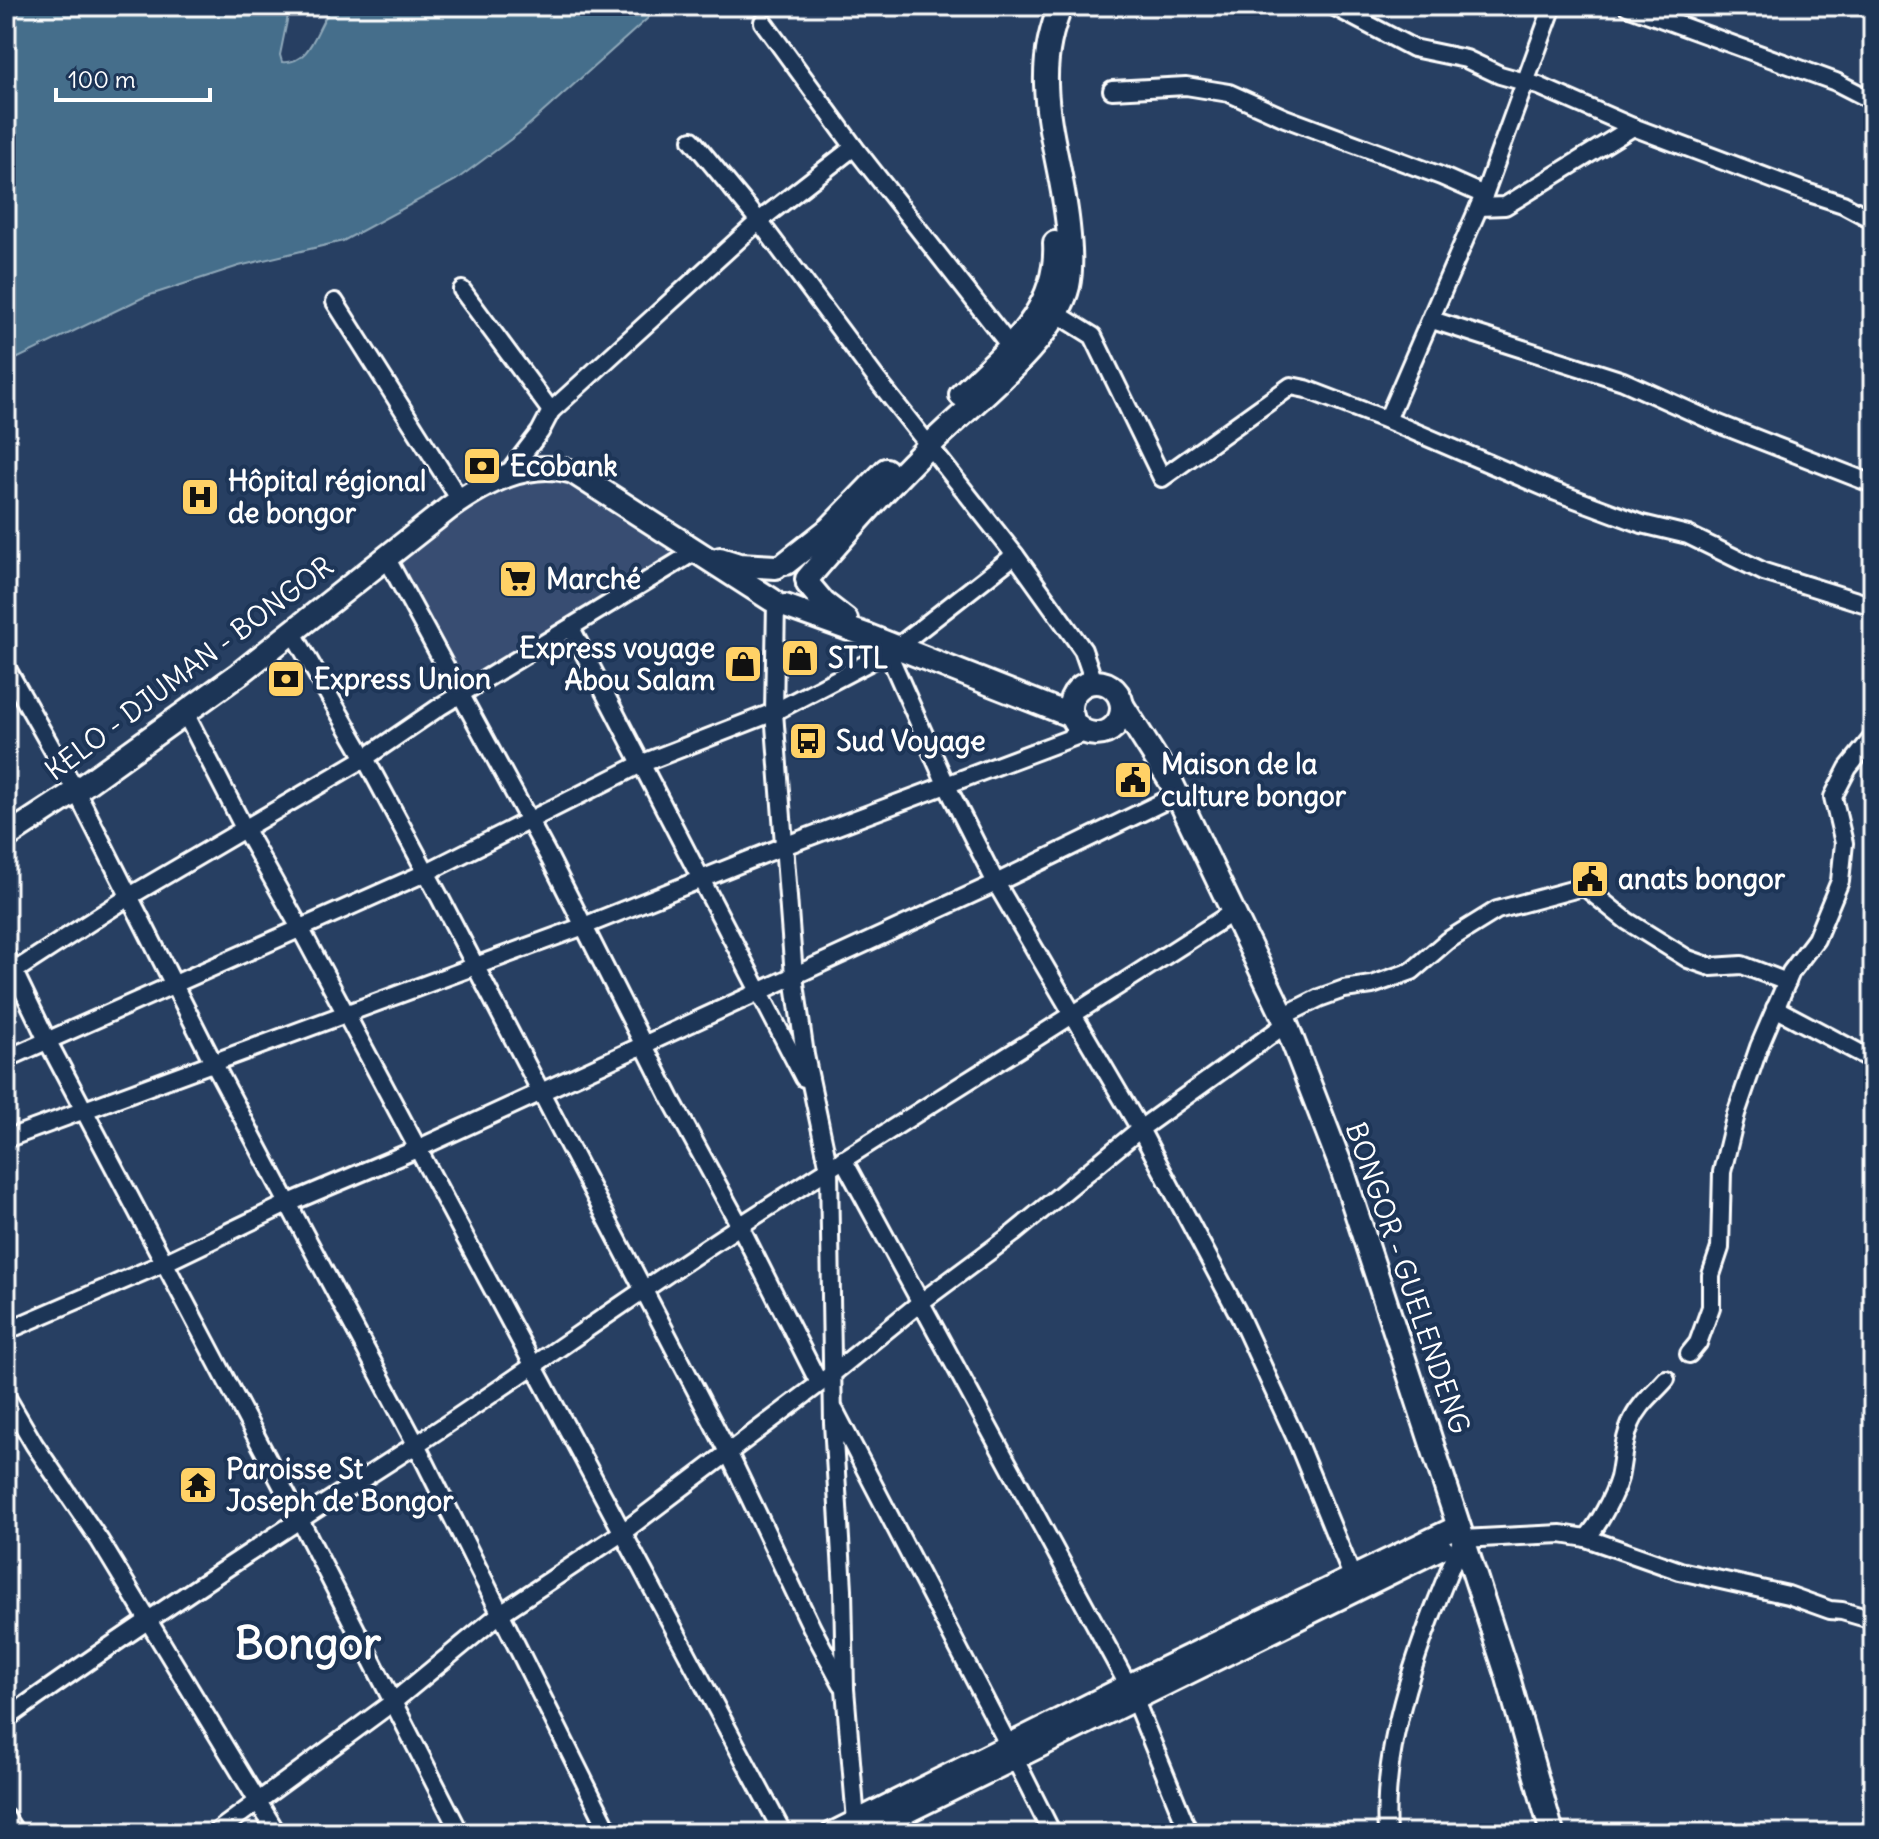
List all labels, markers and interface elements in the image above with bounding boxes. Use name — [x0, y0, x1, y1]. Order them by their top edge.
scale bar — [56, 52, 210, 102]
text: 100 m — [68, 64, 136, 94]
bank icon: Ecobank — [461, 445, 503, 487]
place label: Ecobank — [510, 448, 618, 484]
place label: Hôpital régional de bongor — [228, 463, 426, 531]
hospital icon: Hôpital régional de bongor — [179, 476, 221, 518]
street label: KELO - DJUMAN - BONGOR — [38, 548, 340, 788]
supermarket icon: Marché — [497, 558, 539, 600]
place label: Marché — [546, 561, 641, 597]
place label: Express voyage Abou Salam — [519, 630, 715, 698]
shop icon: STTL — [779, 637, 821, 679]
place label: STTL — [828, 640, 888, 676]
shop icon: Express voyage Abou Salam — [722, 643, 764, 685]
bank icon: Express Union — [265, 658, 307, 700]
place label: Express Union — [314, 661, 491, 697]
bus stop icon: Sud Voyage — [787, 720, 829, 762]
place label: Sud Voyage — [836, 723, 986, 759]
place label: Maison de la culture bongor — [1161, 746, 1347, 814]
public building icon: Maison de la culture bongor — [1112, 759, 1154, 801]
public building icon: anats bongor — [1569, 858, 1611, 900]
place label: anats bongor — [1618, 861, 1786, 897]
street label: BONGOR - GUELENDENG — [1338, 1117, 1478, 1439]
place label: Paroisse St Joseph de Bongor — [226, 1451, 454, 1519]
temple icon: Paroisse St Joseph de Bongor — [177, 1464, 219, 1506]
district label: Bongor — [235, 1616, 381, 1671]

